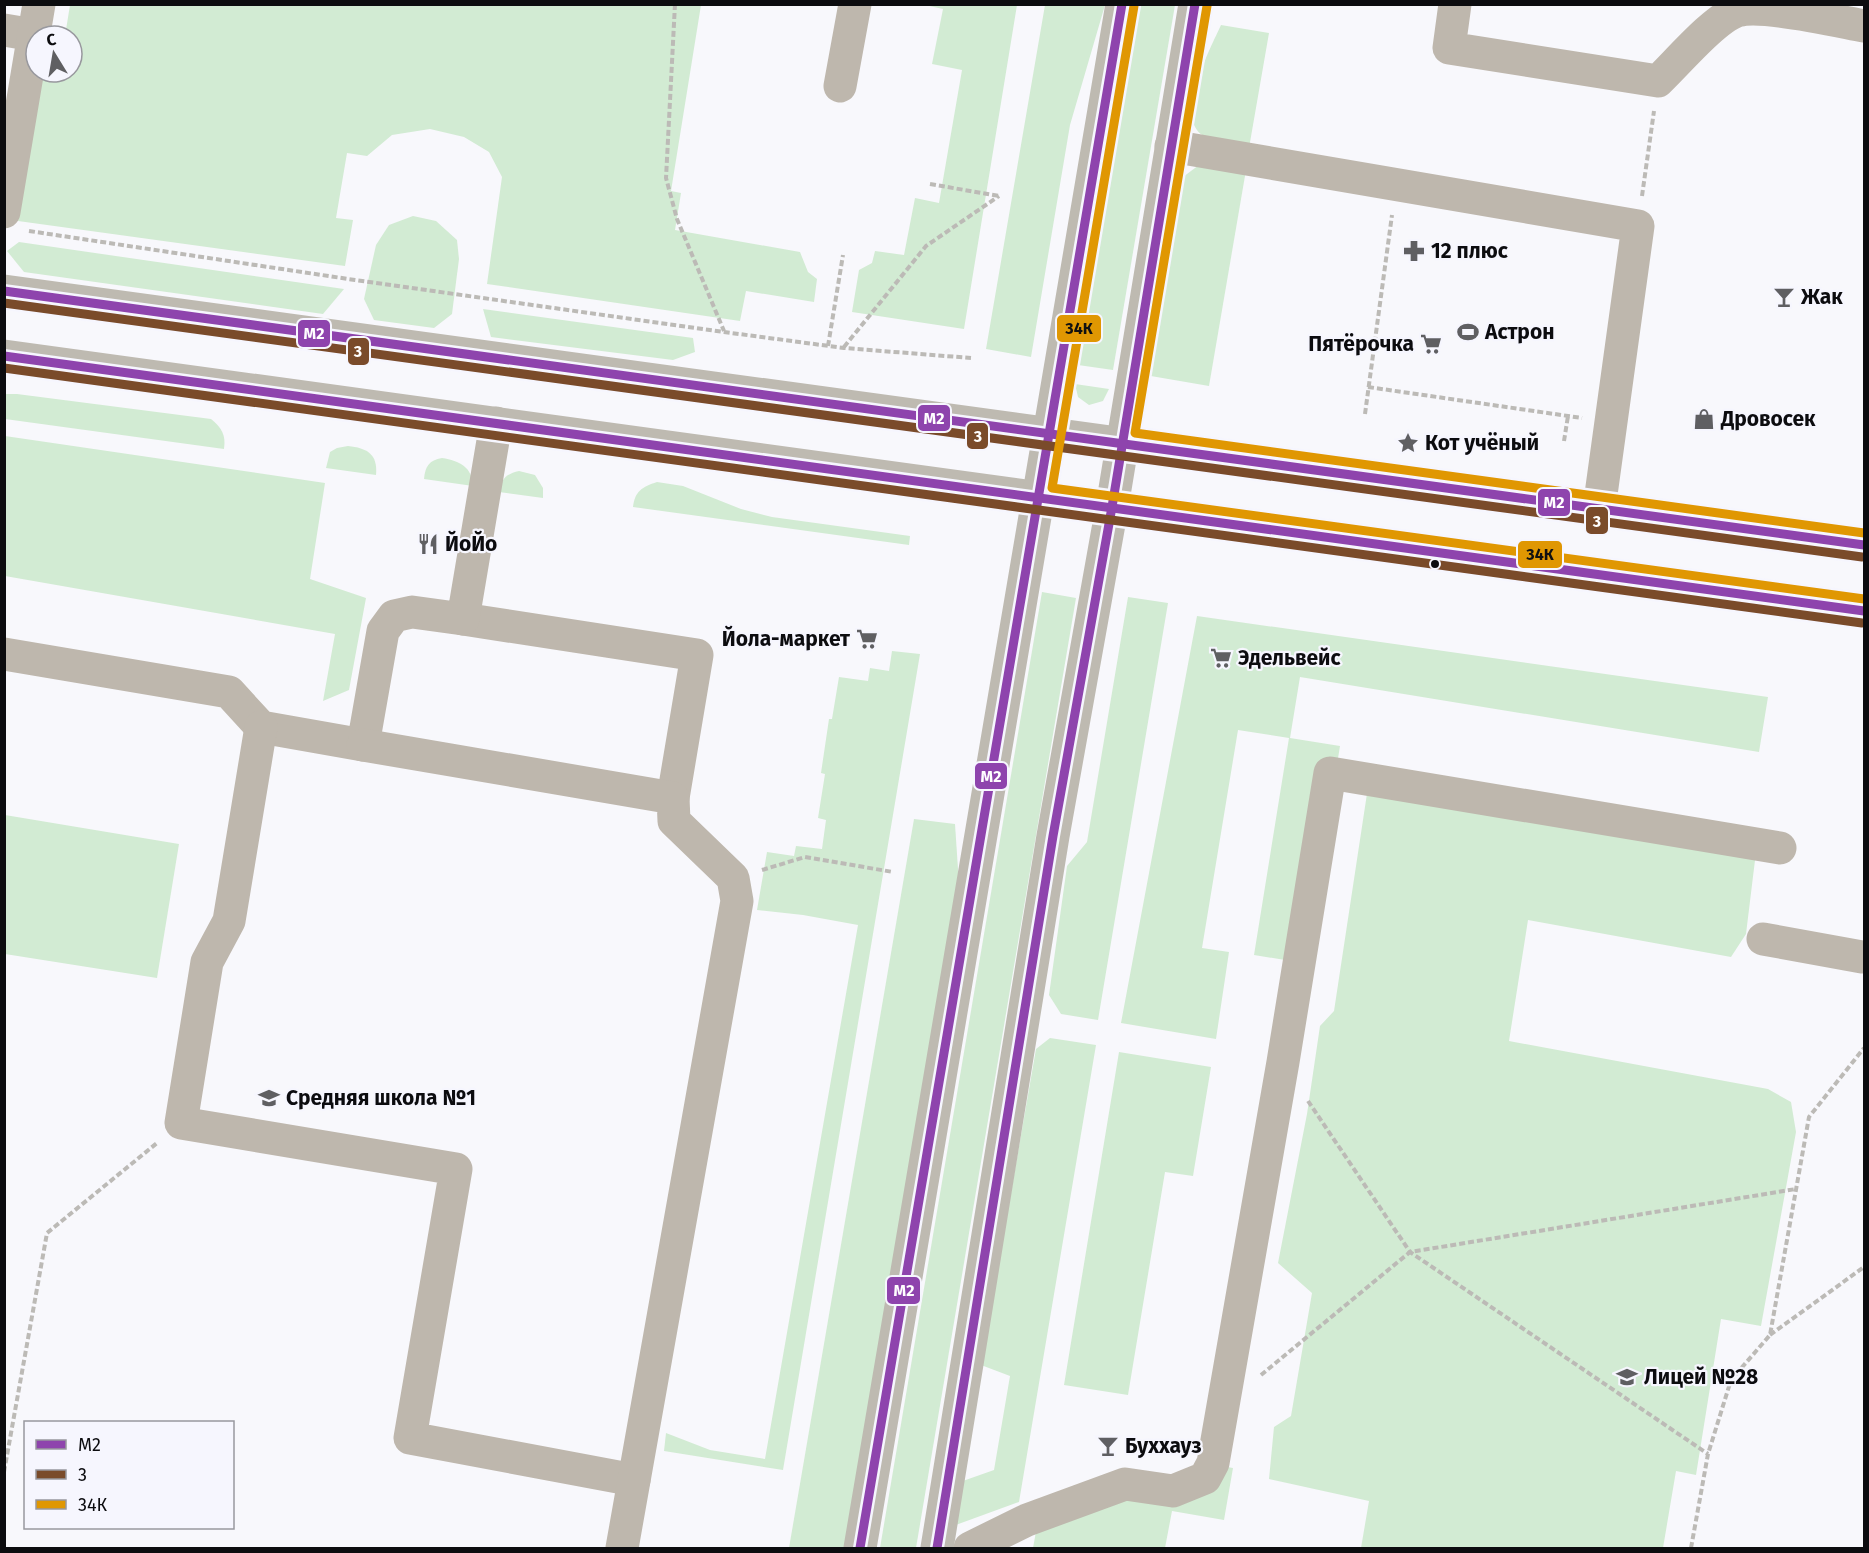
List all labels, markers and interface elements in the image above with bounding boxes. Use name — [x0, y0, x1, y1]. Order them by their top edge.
north arrow — [24, 24, 84, 84]
text: С — [45, 29, 58, 50]
place label: 12 плюс — [1431, 238, 1508, 264]
pharmacy icon: 12 плюс — [1402, 239, 1426, 263]
place label: Жак — [1800, 284, 1843, 310]
bar icon: Жак — [1772, 285, 1796, 309]
line badge: 34К — [1056, 314, 1102, 343]
line badge: М2 — [297, 319, 331, 348]
text: 34К — [1064, 319, 1094, 338]
place label: Астрон — [1484, 319, 1554, 345]
sports icon: Астрон — [1456, 320, 1480, 344]
text: М2 — [304, 324, 324, 343]
place label: Пятёрочка — [1308, 331, 1414, 357]
supermarket icon: Пятёрочка — [1419, 332, 1443, 356]
line badge: 3 — [347, 337, 370, 366]
text: 3 — [353, 342, 362, 361]
line badge: М2 — [917, 404, 951, 432]
place label: Дровосек — [1720, 406, 1816, 432]
shop icon: Дровосек — [1692, 407, 1716, 431]
text: М2 — [924, 409, 944, 428]
line badge: 3 — [966, 422, 989, 450]
text: 3 — [973, 427, 982, 446]
place label: Кот учёный — [1425, 430, 1539, 456]
place icon: Кот учёный — [1396, 431, 1420, 455]
line badge: М2 — [1537, 488, 1571, 517]
text: М2 — [1544, 493, 1564, 512]
line badge: 3 — [1585, 506, 1609, 535]
text: 3 — [1592, 512, 1601, 531]
place label: ЙоЙо — [445, 530, 497, 557]
restaurant icon: ЙоЙо — [416, 532, 440, 556]
line badge: 34К — [1517, 540, 1563, 569]
text: 34К — [1525, 545, 1555, 564]
unlabelled marker — [1429, 558, 1441, 570]
place label: Йола-маркет — [722, 625, 851, 652]
supermarket icon: Йола-маркет — [855, 627, 879, 651]
place label: Эдельвейс — [1238, 645, 1341, 671]
supermarket icon: Эдельвейс — [1209, 646, 1233, 670]
line badge: М2 — [974, 762, 1008, 790]
text: М2 — [981, 767, 1001, 786]
place label: Средняя школа №1 — [286, 1085, 476, 1111]
school or university icon: Средняя школа №1 — [257, 1086, 281, 1110]
line badge: М2 — [886, 1276, 921, 1305]
text: М2 — [894, 1281, 914, 1300]
place label: Лицей №28 — [1644, 1364, 1758, 1390]
school or university icon: Лицей №28 — [1615, 1365, 1639, 1389]
legend — [24, 1421, 234, 1529]
place label: Буххауз — [1125, 1433, 1202, 1459]
text: М2 — [78, 1434, 101, 1456]
bar icon: Буххауз — [1096, 1434, 1120, 1458]
text: 3 — [78, 1464, 87, 1486]
text: 34К — [78, 1494, 107, 1516]

